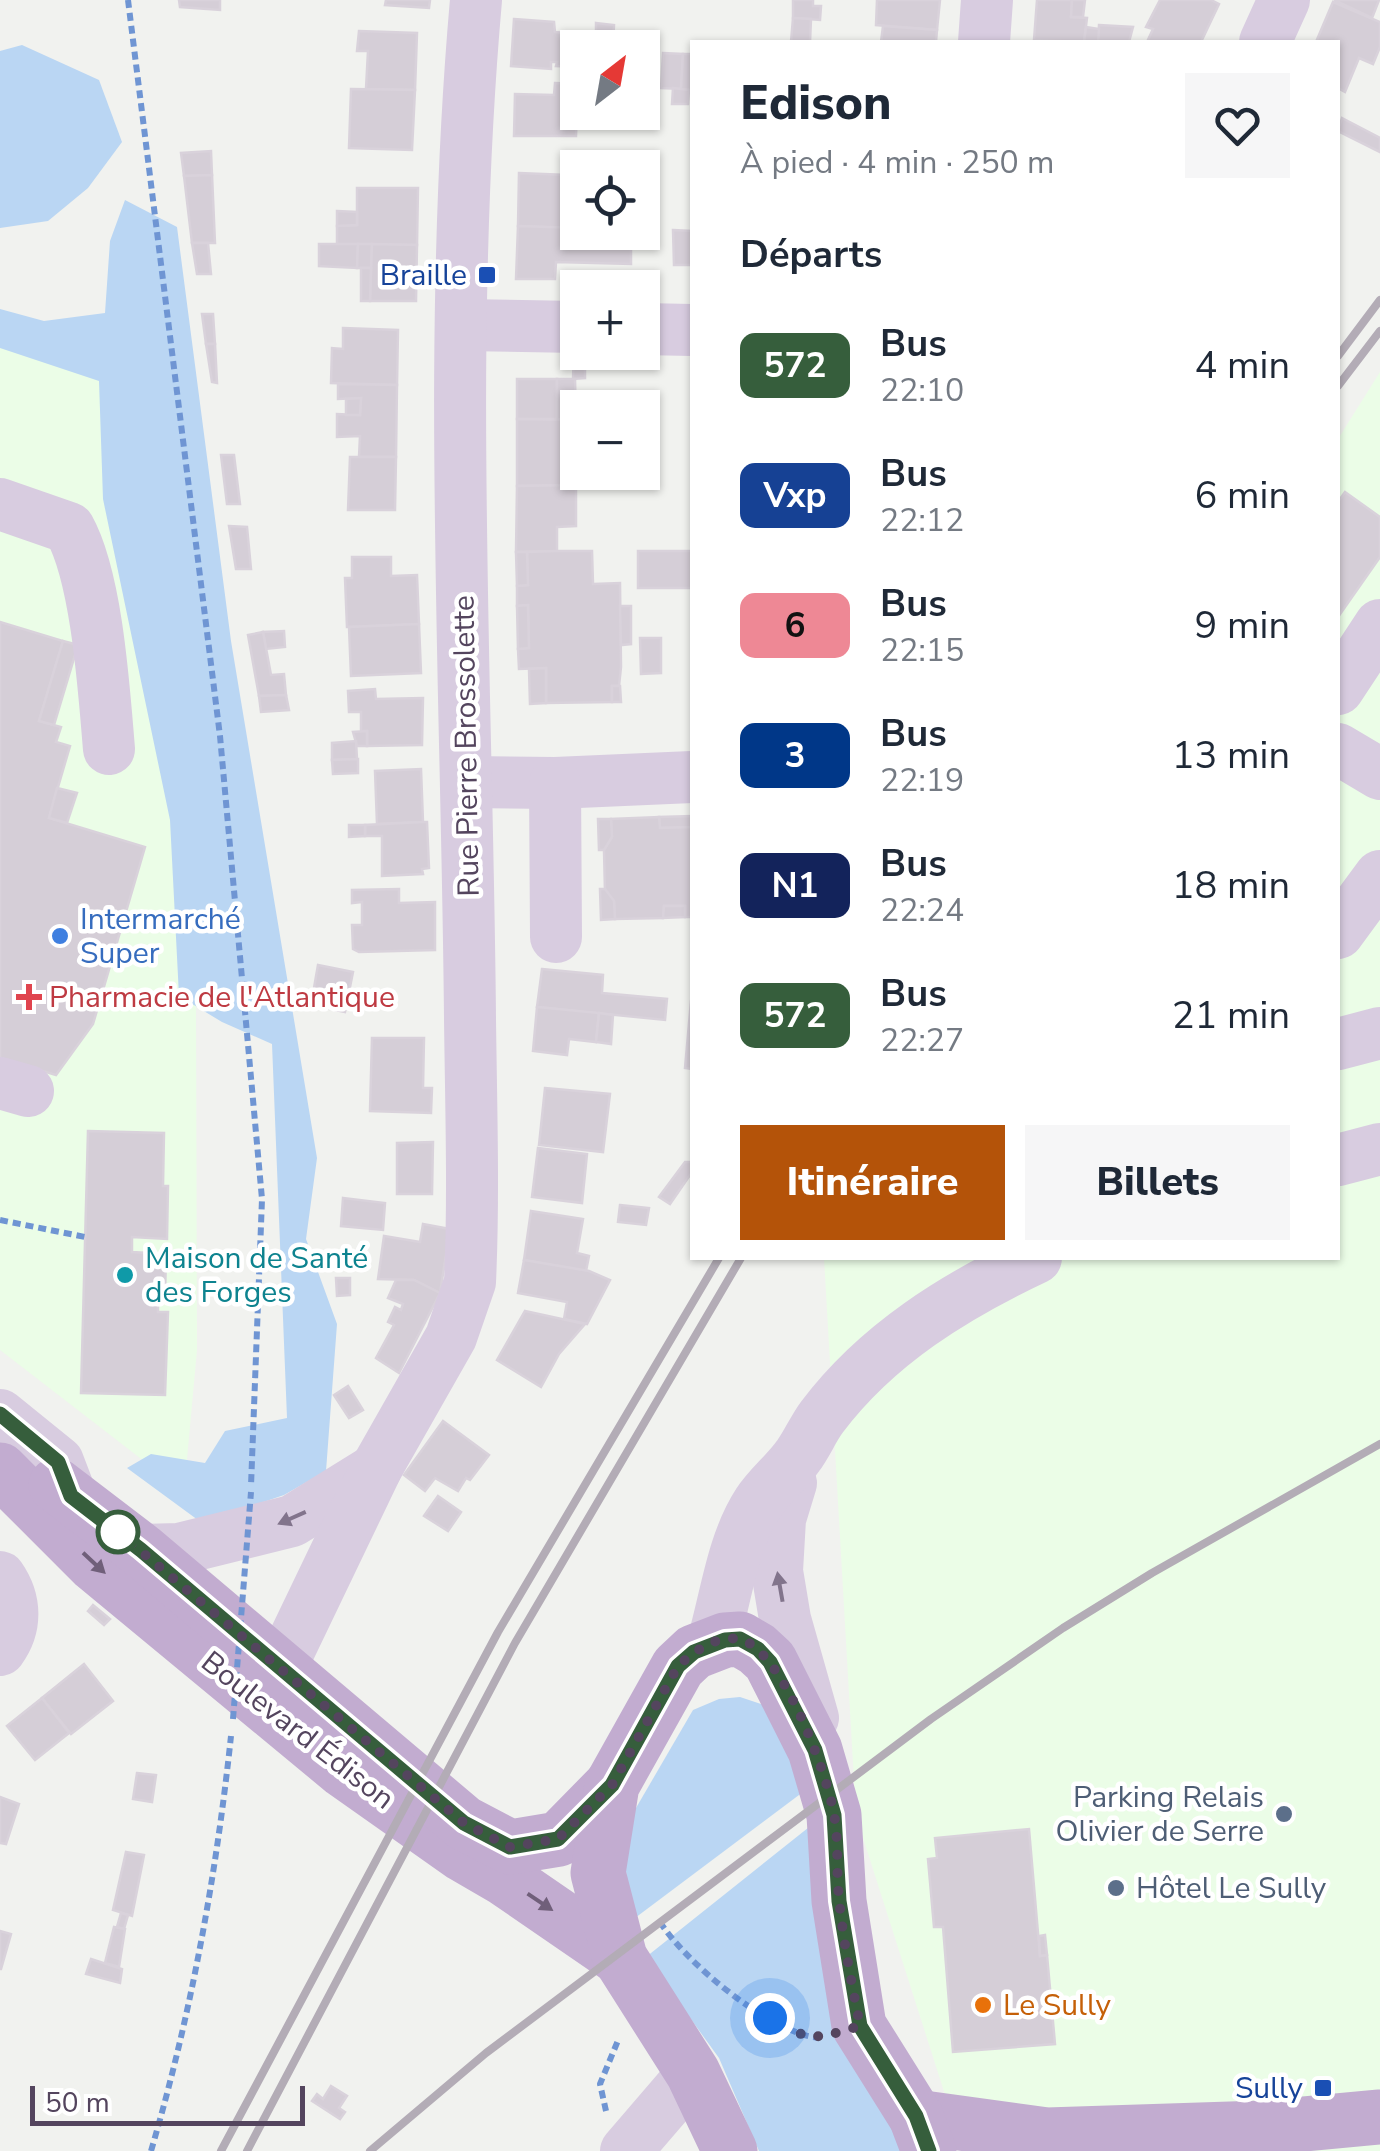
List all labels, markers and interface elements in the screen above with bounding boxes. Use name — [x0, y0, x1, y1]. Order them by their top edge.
north arrow — [560, 30, 660, 130]
map controls — [560, 30, 660, 490]
text: Edison — [740, 70, 892, 136]
button: heart — [1185, 73, 1290, 178]
text: À pied · 4 min · 250 m — [740, 141, 1054, 184]
button: locate — [560, 150, 660, 250]
text: Départs — [740, 229, 882, 280]
place label: Braille — [380, 255, 467, 296]
marker: Braille — [476, 264, 498, 286]
button: + — [560, 270, 660, 370]
text: Bus — [880, 318, 947, 369]
text: 4 min — [1195, 340, 1290, 391]
text: 572 — [763, 342, 827, 389]
text: 22:10 — [880, 369, 964, 412]
button: − — [560, 390, 660, 490]
text: Bus — [880, 448, 947, 499]
text: 6 min — [1195, 470, 1290, 521]
text: Vxp — [763, 472, 827, 519]
text: 22:12 — [880, 499, 964, 542]
text: Bus — [880, 578, 947, 629]
street label: Rue Pierre Brossolette — [443, 595, 490, 897]
text: 9 min — [1195, 600, 1290, 651]
text: 6 — [784, 602, 806, 649]
text: 22:15 — [880, 629, 964, 672]
text: Bus — [880, 708, 947, 759]
text: 13 min — [1172, 730, 1290, 781]
text: 3 — [784, 732, 806, 779]
text: 22:19 — [880, 759, 964, 802]
text: Bus — [880, 838, 947, 889]
text: 18 min — [1172, 860, 1290, 911]
text: N1 — [771, 862, 819, 909]
text: 22:24 — [880, 889, 964, 932]
place label: Intermarché Super — [80, 899, 241, 974]
marker: Intermarché Super — [49, 925, 71, 947]
text: Bus — [880, 968, 947, 1019]
place label: Pharmacie de l'Atlantique — [49, 977, 395, 1018]
marker: Pharmacie de l'Atlantique — [18, 986, 40, 1008]
text: 21 min — [1172, 990, 1290, 1041]
text: 572 — [763, 992, 827, 1039]
text: 22:27 — [880, 1019, 964, 1062]
button: Itinéraire — [740, 1125, 1005, 1240]
button: Billets — [1025, 1125, 1290, 1240]
place label: Maison de Santé des Forges — [145, 1238, 368, 1313]
marker: Maison de Santé des Forges — [114, 1264, 136, 1286]
one-way arrow — [277, 1510, 307, 1526]
unlabelled marker — [97, 1511, 139, 1553]
one-way arrow — [82, 1551, 106, 1574]
one-way arrow — [772, 1571, 787, 1602]
street label: Boulevard Édison — [192, 1642, 403, 1819]
place label: Parking Relais Olivier de Serre — [1056, 1777, 1264, 1852]
marker: Parking Relais Olivier de Serre — [1273, 1803, 1295, 1825]
place label: Hôtel Le Sully — [1136, 1868, 1327, 1909]
marker: Hôtel Le Sully — [1105, 1877, 1127, 1899]
one-way arrow — [526, 1893, 553, 1911]
place label: Le Sully — [1003, 1985, 1112, 2026]
your location — [745, 1993, 795, 2043]
marker: Le Sully — [972, 1994, 994, 2016]
place label: Sully — [1235, 2068, 1304, 2109]
marker: Sully — [1312, 2077, 1334, 2099]
scale bar — [30, 2081, 305, 2126]
text: 50 m — [45, 2084, 110, 2122]

